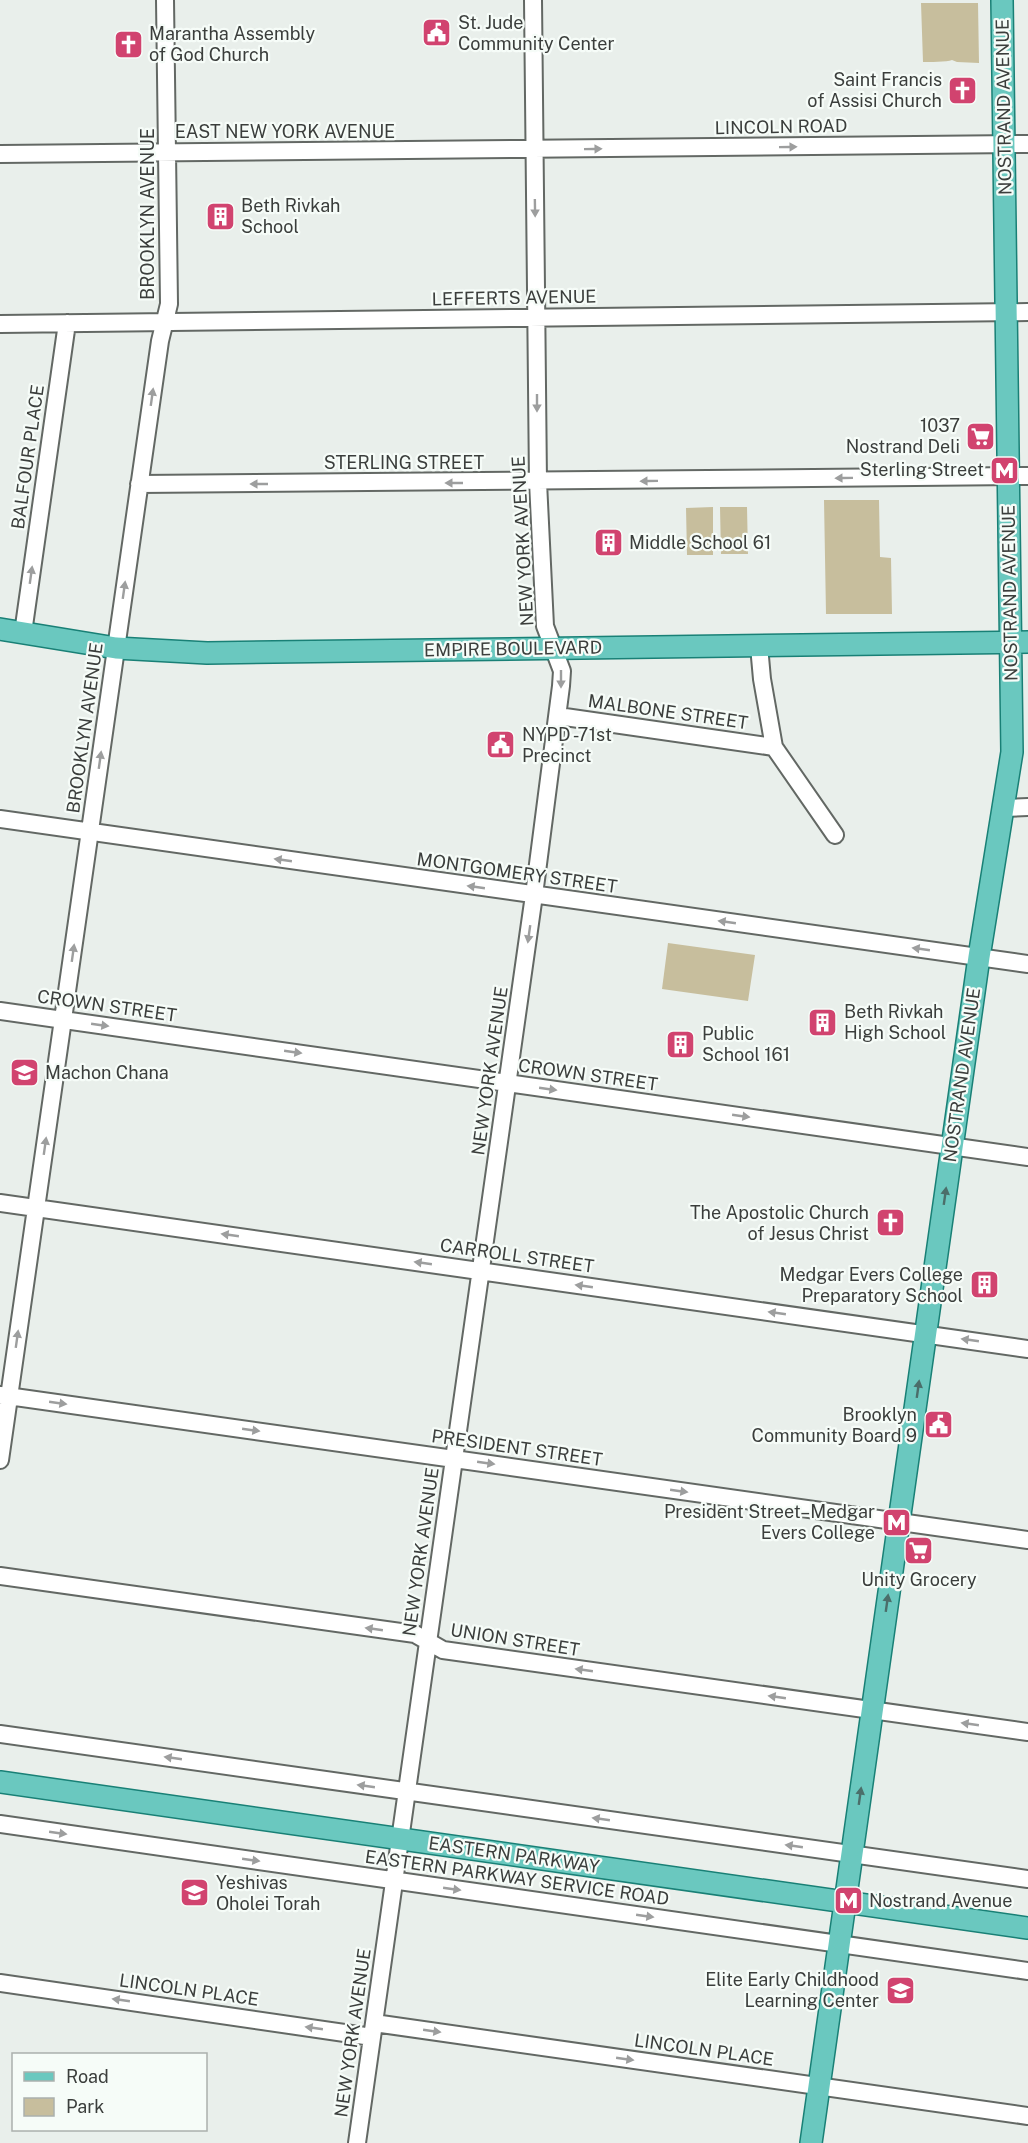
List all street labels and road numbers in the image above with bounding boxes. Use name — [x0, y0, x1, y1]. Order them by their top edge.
street label: NOSTRAND AVENUE — [991, 19, 1016, 195]
street label: LINCOLN ROAD — [714, 115, 848, 138]
street label: EAST NEW YORK AVENUE — [175, 121, 395, 142]
street label: BROOKLYN AVENUE — [137, 128, 158, 300]
street label: LEFFERTS AVENUE — [431, 286, 597, 309]
street label: BALFOUR PLACE — [7, 383, 48, 531]
street label: STERLING STREET — [324, 452, 485, 473]
street label: NEW YORK AVENUE — [508, 455, 537, 627]
street label: NOSTRAND AVENUE — [997, 505, 1022, 681]
street label: EMPIRE BOULEVARD — [424, 636, 602, 661]
street label: BROOKLYN AVENUE — [62, 641, 107, 814]
street label: MALBONE STREET — [587, 690, 750, 733]
street label: MONTGOMERY STREET — [416, 848, 619, 897]
street label: CROWN STREET — [36, 985, 178, 1026]
street label: NEW YORK AVENUE — [467, 985, 512, 1157]
street label: NOSTRAND AVENUE — [939, 986, 984, 1164]
street label: CROWN STREET — [517, 1054, 659, 1095]
street label: CARROLL STREET — [439, 1234, 596, 1277]
street label: PRESIDENT STREET — [430, 1425, 604, 1470]
street label: NEW YORK AVENUE — [398, 1466, 443, 1638]
street label: UNION STREET — [449, 1619, 581, 1660]
street label: EASTERN PARKWAY — [427, 1832, 601, 1877]
street label: EASTERN PARKWAY SERVICE ROAD — [364, 1846, 670, 1909]
street label: NEW YORK AVENUE — [330, 1947, 375, 2119]
street label: LINCOLN PLACE — [118, 1969, 260, 2010]
street label: LINCOLN PLACE — [633, 2029, 775, 2070]

